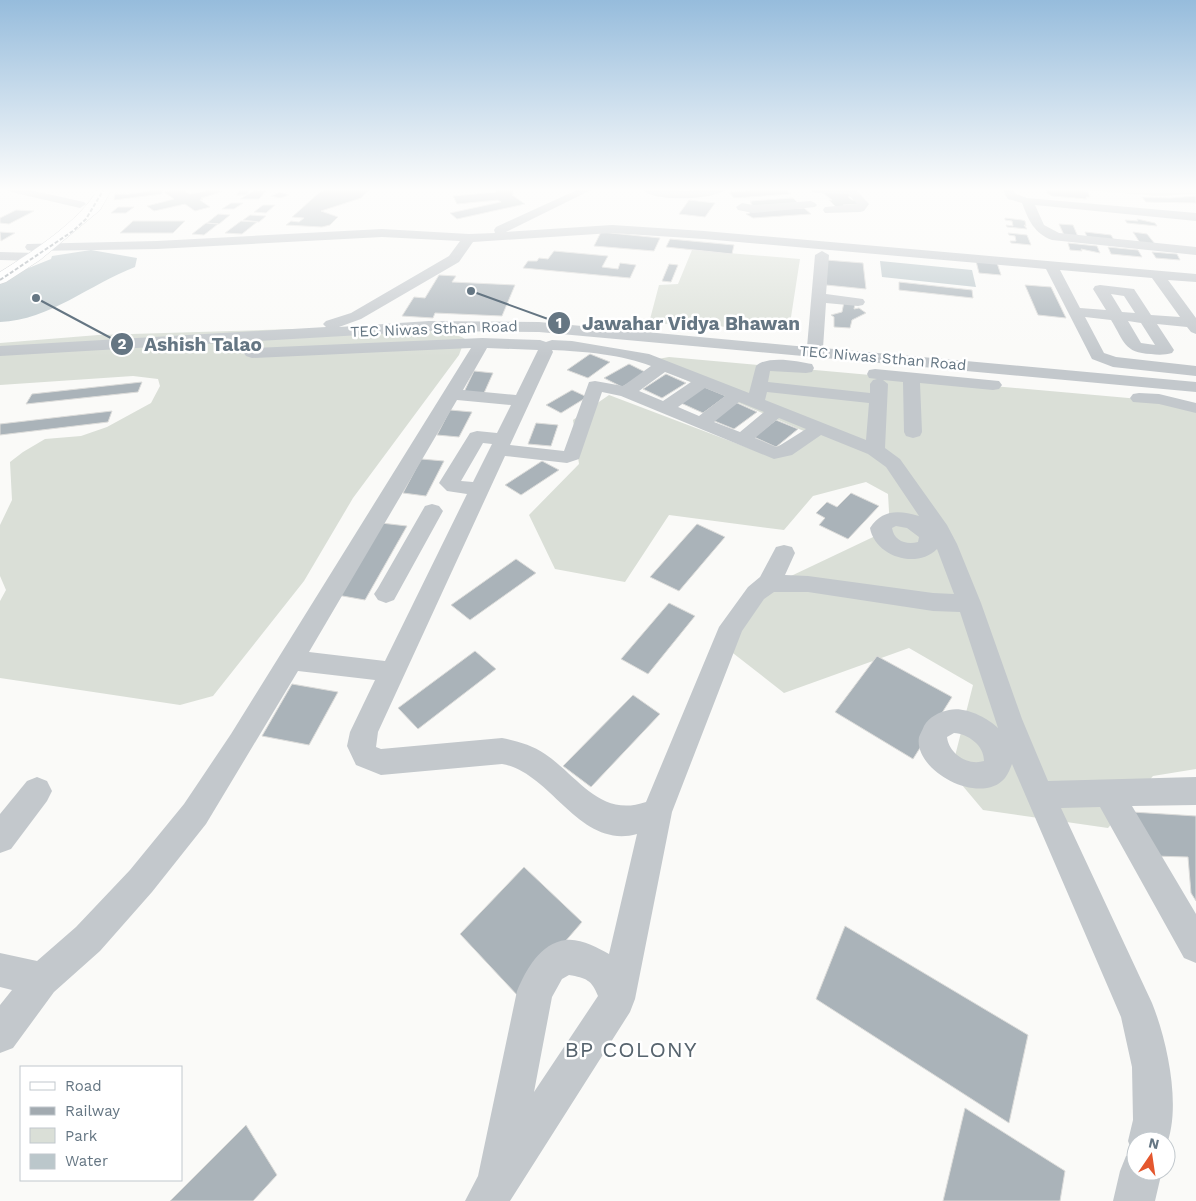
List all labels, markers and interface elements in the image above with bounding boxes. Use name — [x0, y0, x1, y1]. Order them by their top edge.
callout: Jawahar Vidya Bhawan — [546, 306, 810, 340]
text: Jawahar Vidya Bhawan — [582, 312, 800, 335]
text: 1 — [556, 314, 562, 332]
street label: TEC Niwas Sthan Road — [350, 317, 518, 341]
callout: Ashish Talao — [109, 327, 272, 361]
text: Ashish Talao — [144, 333, 262, 356]
text: 2 — [118, 335, 127, 353]
street label: TEC Niwas Sthan Road — [799, 342, 967, 374]
district label: BP COLONY — [564, 1037, 698, 1062]
legend — [20, 1066, 182, 1181]
text: Road — [65, 1077, 102, 1095]
text: Railway — [65, 1102, 120, 1120]
text: Park — [65, 1127, 98, 1145]
north arrow — [1126, 1131, 1176, 1181]
text: N — [1147, 1134, 1161, 1152]
text: Water — [65, 1152, 108, 1170]

